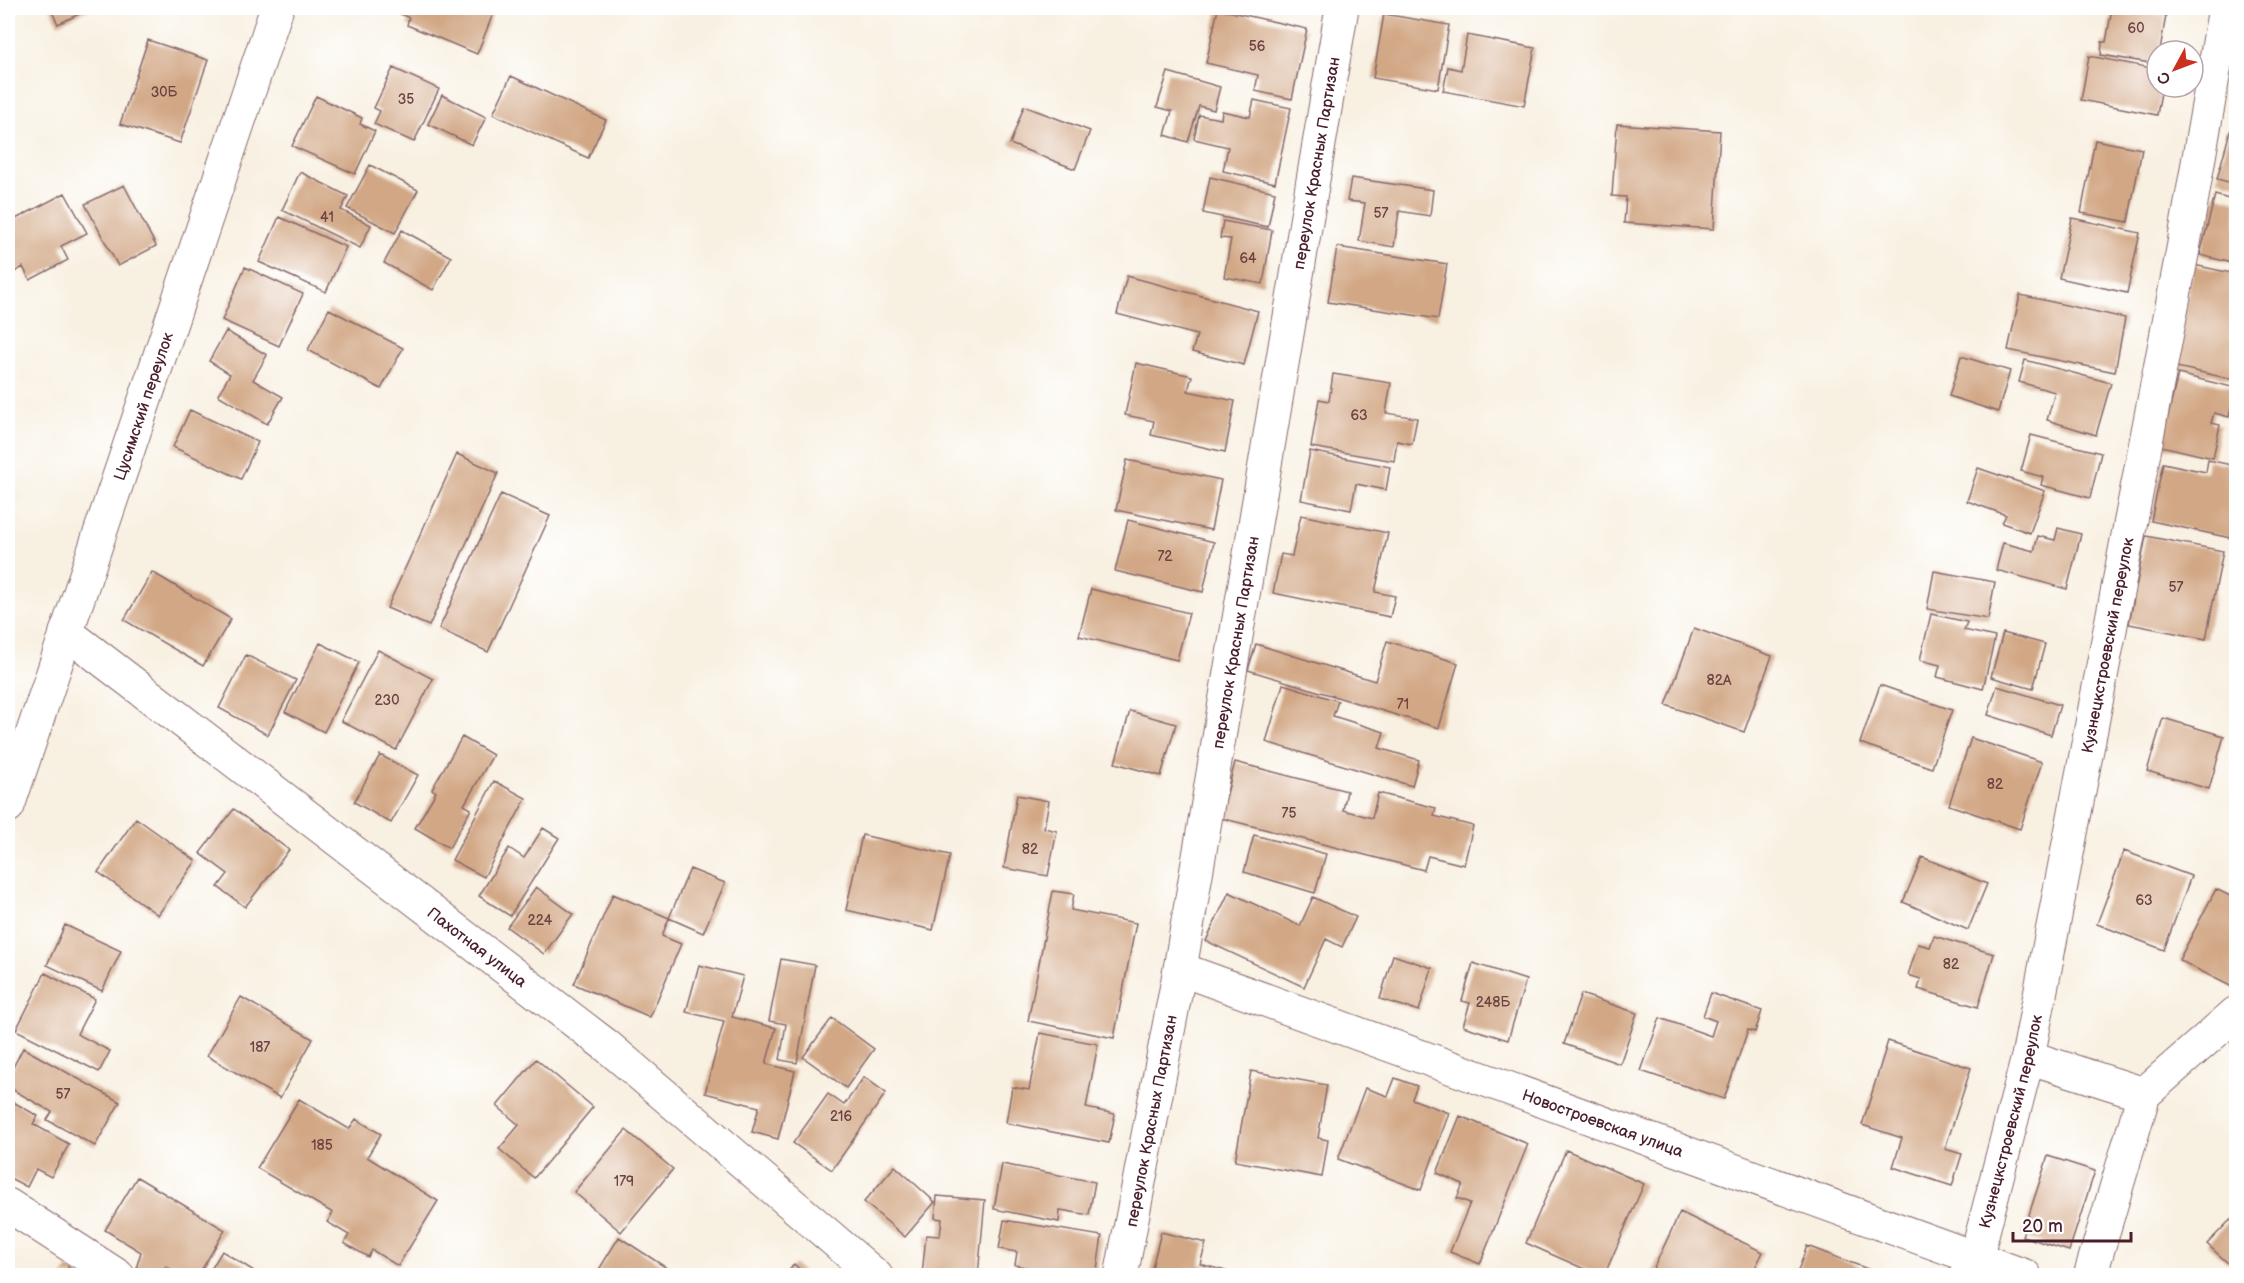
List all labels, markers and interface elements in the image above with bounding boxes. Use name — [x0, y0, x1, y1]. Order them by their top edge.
house number: 60 — [2128, 20, 2144, 37]
house number: 56 — [1249, 38, 1266, 55]
north arrow — [2145, 39, 2205, 99]
street label: переулок Красных Партизан — [1290, 55, 1345, 271]
text: С — [2154, 67, 2176, 88]
house number: 30Б — [151, 84, 178, 101]
house number: 35 — [398, 91, 414, 108]
house number: 57 — [1374, 205, 1389, 222]
house number: 41 — [320, 209, 334, 226]
house number: 64 — [1239, 250, 1257, 267]
street label: Цусимский переулок — [110, 330, 178, 483]
house number: 63 — [1350, 407, 1368, 424]
street label: переулок Красных Партизан — [1209, 535, 1264, 750]
street label: Кузнецкстроевский переулок — [2078, 536, 2139, 755]
house number: 72 — [1157, 548, 1173, 565]
house number: 57 — [2169, 579, 2184, 596]
house number: 82А — [1707, 672, 1732, 689]
house number: 230 — [375, 692, 399, 709]
house number: 71 — [1397, 696, 1409, 713]
house number: 82 — [1987, 776, 2004, 793]
house number: 75 — [1282, 805, 1296, 822]
house number: 82 — [1022, 841, 1039, 858]
house number: 63 — [2135, 892, 2153, 909]
street label: Пахотная улица — [423, 904, 530, 992]
house number: 224 — [528, 912, 553, 929]
house number: 82 — [1943, 956, 1960, 973]
house number: 248Б — [1476, 994, 1511, 1011]
street label: Кузнецкстроевский переулок — [1976, 1013, 2047, 1231]
street label: переулок Красных Партизан — [1123, 1014, 1182, 1229]
house number: 187 — [250, 1039, 270, 1056]
house number: 57 — [56, 1086, 71, 1103]
street label: Новостроевская улица — [1519, 1086, 1686, 1162]
house number: 216 — [830, 1108, 852, 1125]
house number: 185 — [311, 1137, 333, 1154]
house number: 179 — [614, 1173, 634, 1190]
scale bar — [2013, 1205, 2132, 1243]
text: 20 m — [2022, 1216, 2063, 1237]

